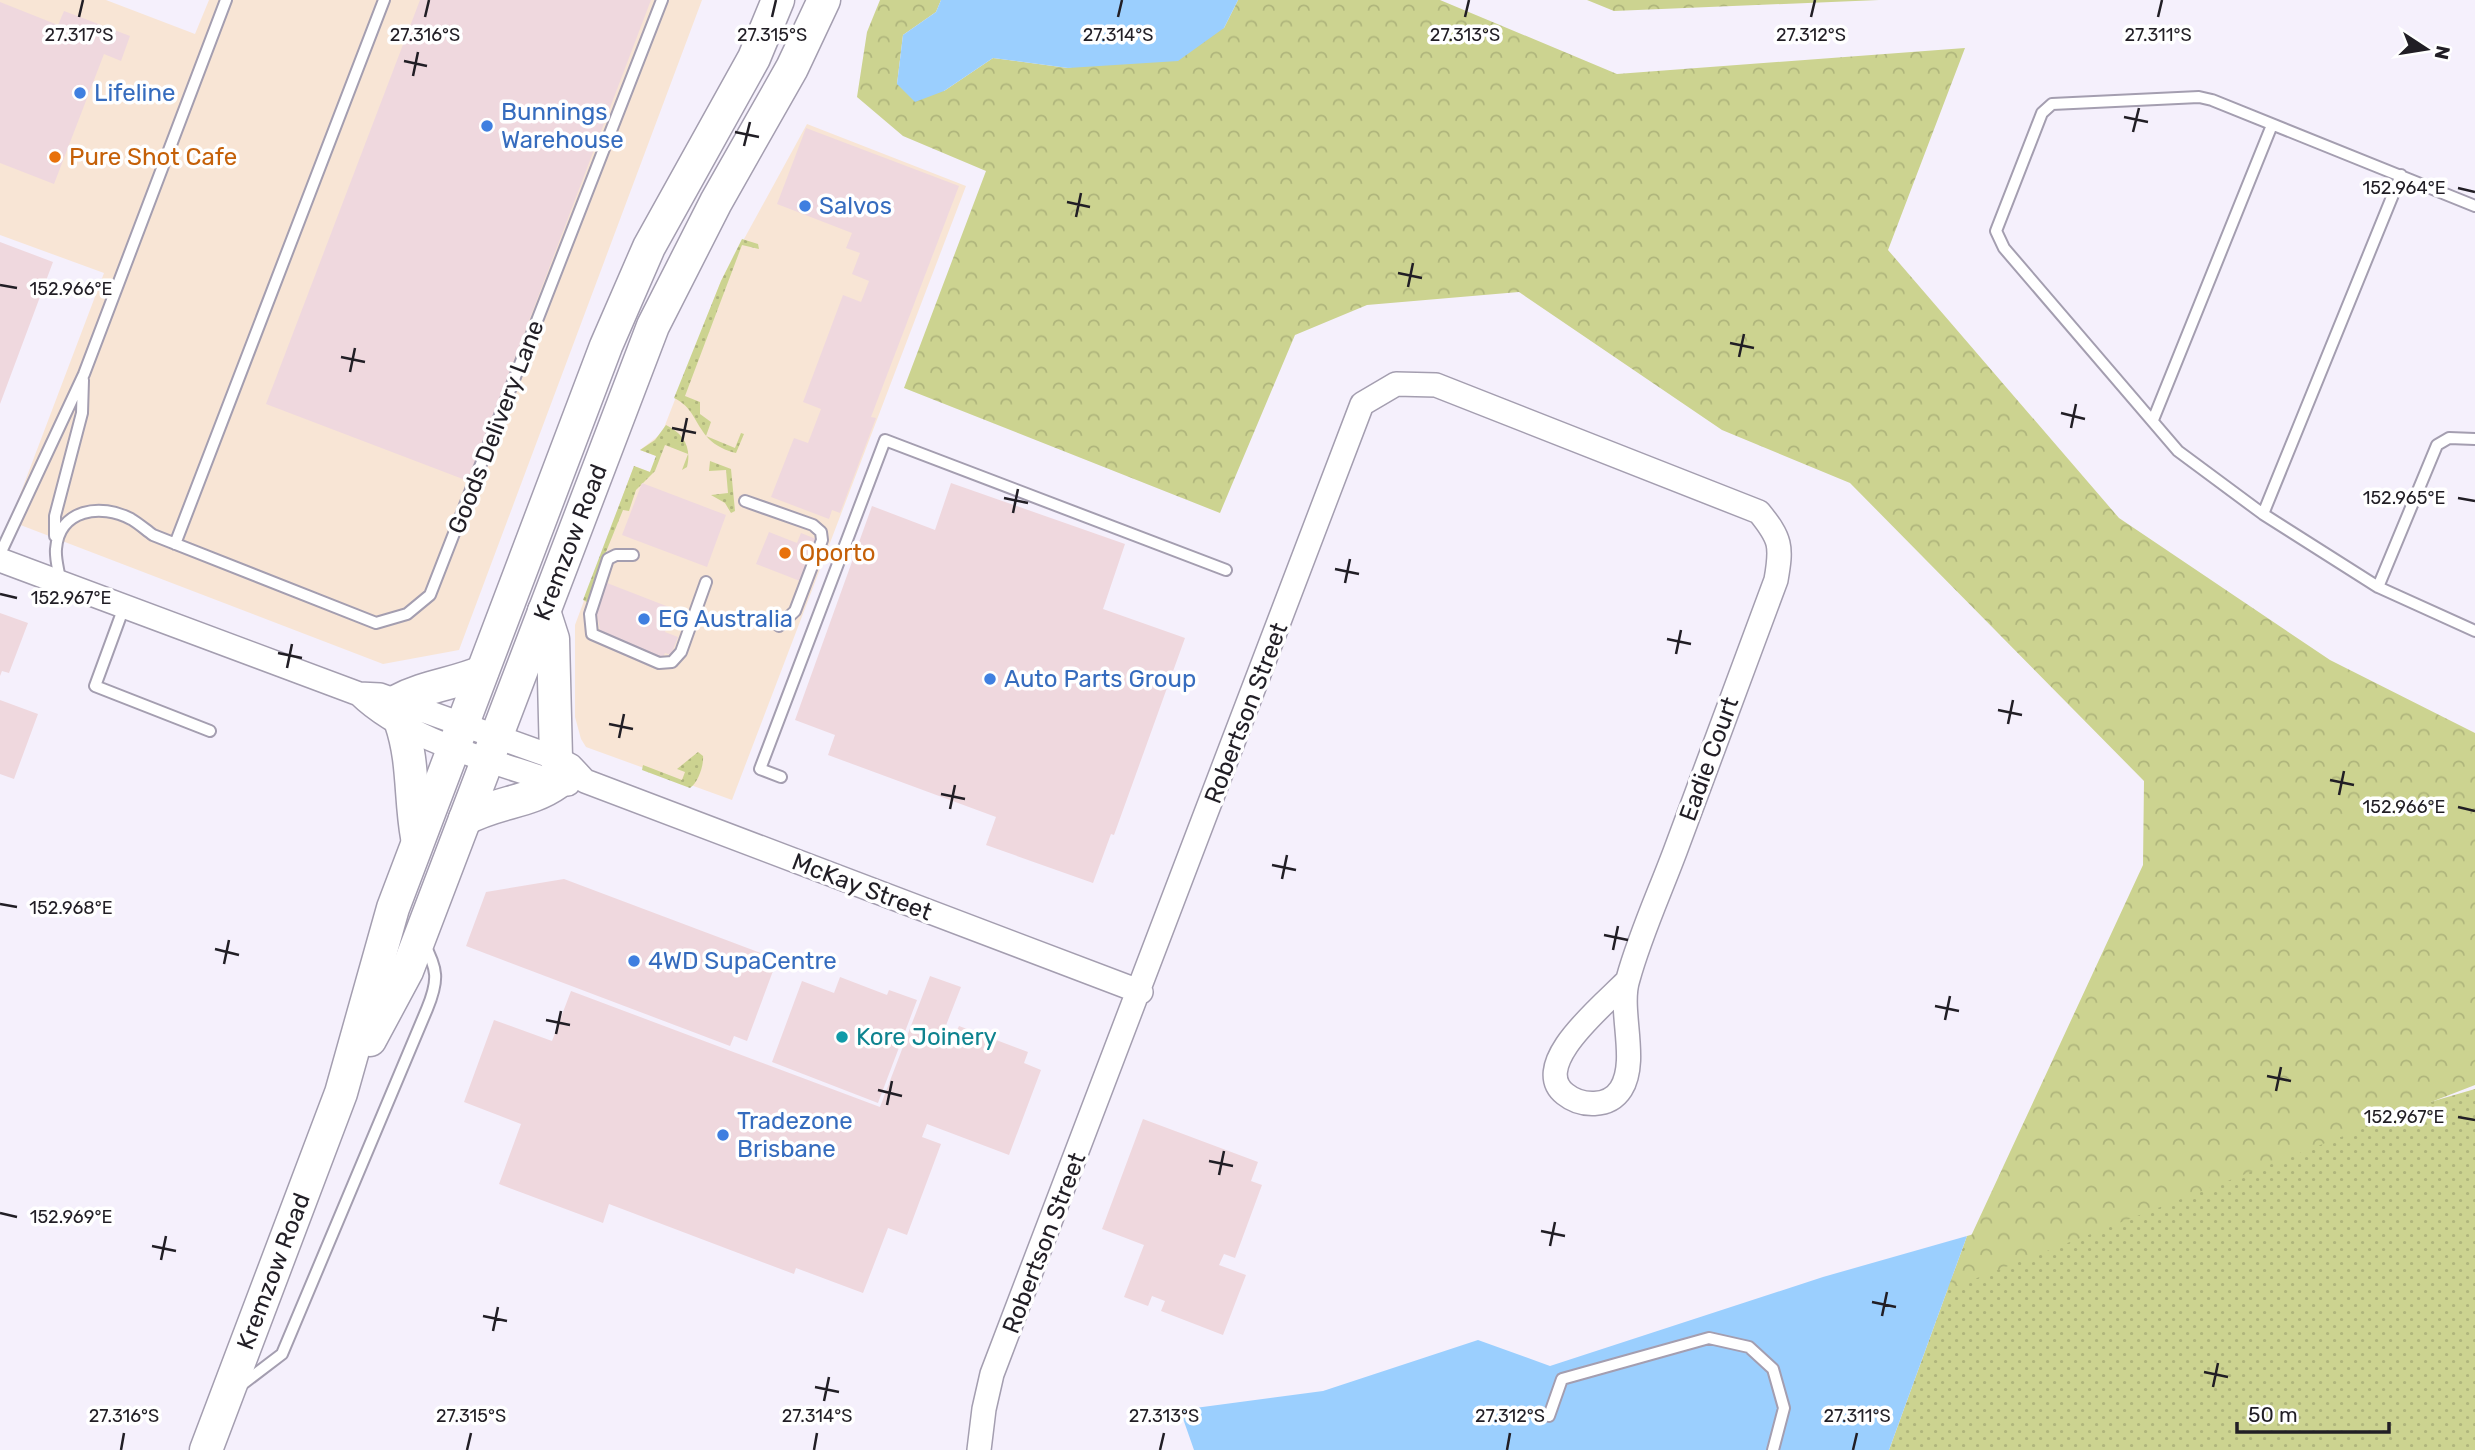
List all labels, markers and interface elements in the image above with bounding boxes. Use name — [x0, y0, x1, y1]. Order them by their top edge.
north arrow — [2391, 14, 2461, 84]
text: 27.317°S — [45, 24, 113, 46]
text: 27.316°S — [390, 24, 460, 46]
text: 27.315°S — [737, 24, 807, 46]
text: 27.314°S — [1083, 24, 1153, 46]
text: 27.313°S — [1430, 24, 1500, 46]
text: 27.312°S — [1776, 24, 1846, 46]
text: 27.311°S — [2124, 24, 2192, 46]
text: N — [2429, 43, 2455, 62]
place label: Lifeline — [94, 79, 175, 107]
marker: Lifeline — [72, 85, 88, 101]
place label: Bunnings Warehouse — [501, 98, 624, 154]
marker: Bunnings Warehouse — [479, 118, 495, 134]
place label: Pure Shot Cafe — [69, 143, 237, 171]
marker: Pure Shot Cafe — [47, 149, 63, 165]
text: 152.964°E — [2362, 177, 2446, 199]
place label: Salvos — [819, 192, 892, 220]
marker: Salvos — [797, 198, 813, 214]
text: 152.966°E — [30, 278, 112, 300]
street label: Goods Delivery Lane — [442, 316, 550, 538]
street label: Kremzow Road — [528, 460, 613, 625]
text: 152.965°E — [2363, 487, 2445, 509]
place label: Oporto — [799, 539, 876, 567]
marker: Oporto — [777, 545, 793, 561]
text: 152.967°E — [31, 587, 111, 609]
place label: EG Australia — [658, 605, 793, 633]
marker: EG Australia — [636, 611, 652, 627]
street label: Robertson Street — [1199, 619, 1293, 807]
place label: Auto Parts Group — [1004, 665, 1196, 693]
marker: Auto Parts Group — [982, 671, 998, 687]
street label: Eadie Court — [1674, 693, 1744, 825]
text: 152.966°E — [2363, 796, 2445, 818]
street label: McKay Street — [788, 848, 936, 926]
text: 152.968°E — [29, 897, 113, 919]
place label: 4WD SupaCentre — [648, 947, 837, 975]
marker: 4WD SupaCentre — [626, 953, 642, 969]
place label: Kore Joinery — [856, 1023, 997, 1051]
marker: Kore Joinery — [834, 1029, 850, 1045]
text: 152.967°E — [2364, 1106, 2444, 1128]
place label: Tradezone Brisbane — [737, 1107, 853, 1163]
marker: Tradezone Brisbane — [715, 1127, 731, 1143]
street label: Robertson Street — [997, 1149, 1091, 1337]
street label: Kremzow Road — [231, 1189, 316, 1354]
text: 152.969°E — [30, 1206, 112, 1228]
scale bar — [2237, 1390, 2389, 1434]
text: 50 m — [2248, 1402, 2298, 1427]
text: 27.316°S — [89, 1405, 159, 1427]
text: 27.315°S — [436, 1405, 506, 1427]
text: 27.314°S — [782, 1405, 852, 1427]
text: 27.313°S — [1129, 1405, 1199, 1427]
text: 27.312°S — [1475, 1405, 1545, 1427]
text: 27.311°S — [1823, 1405, 1891, 1427]

